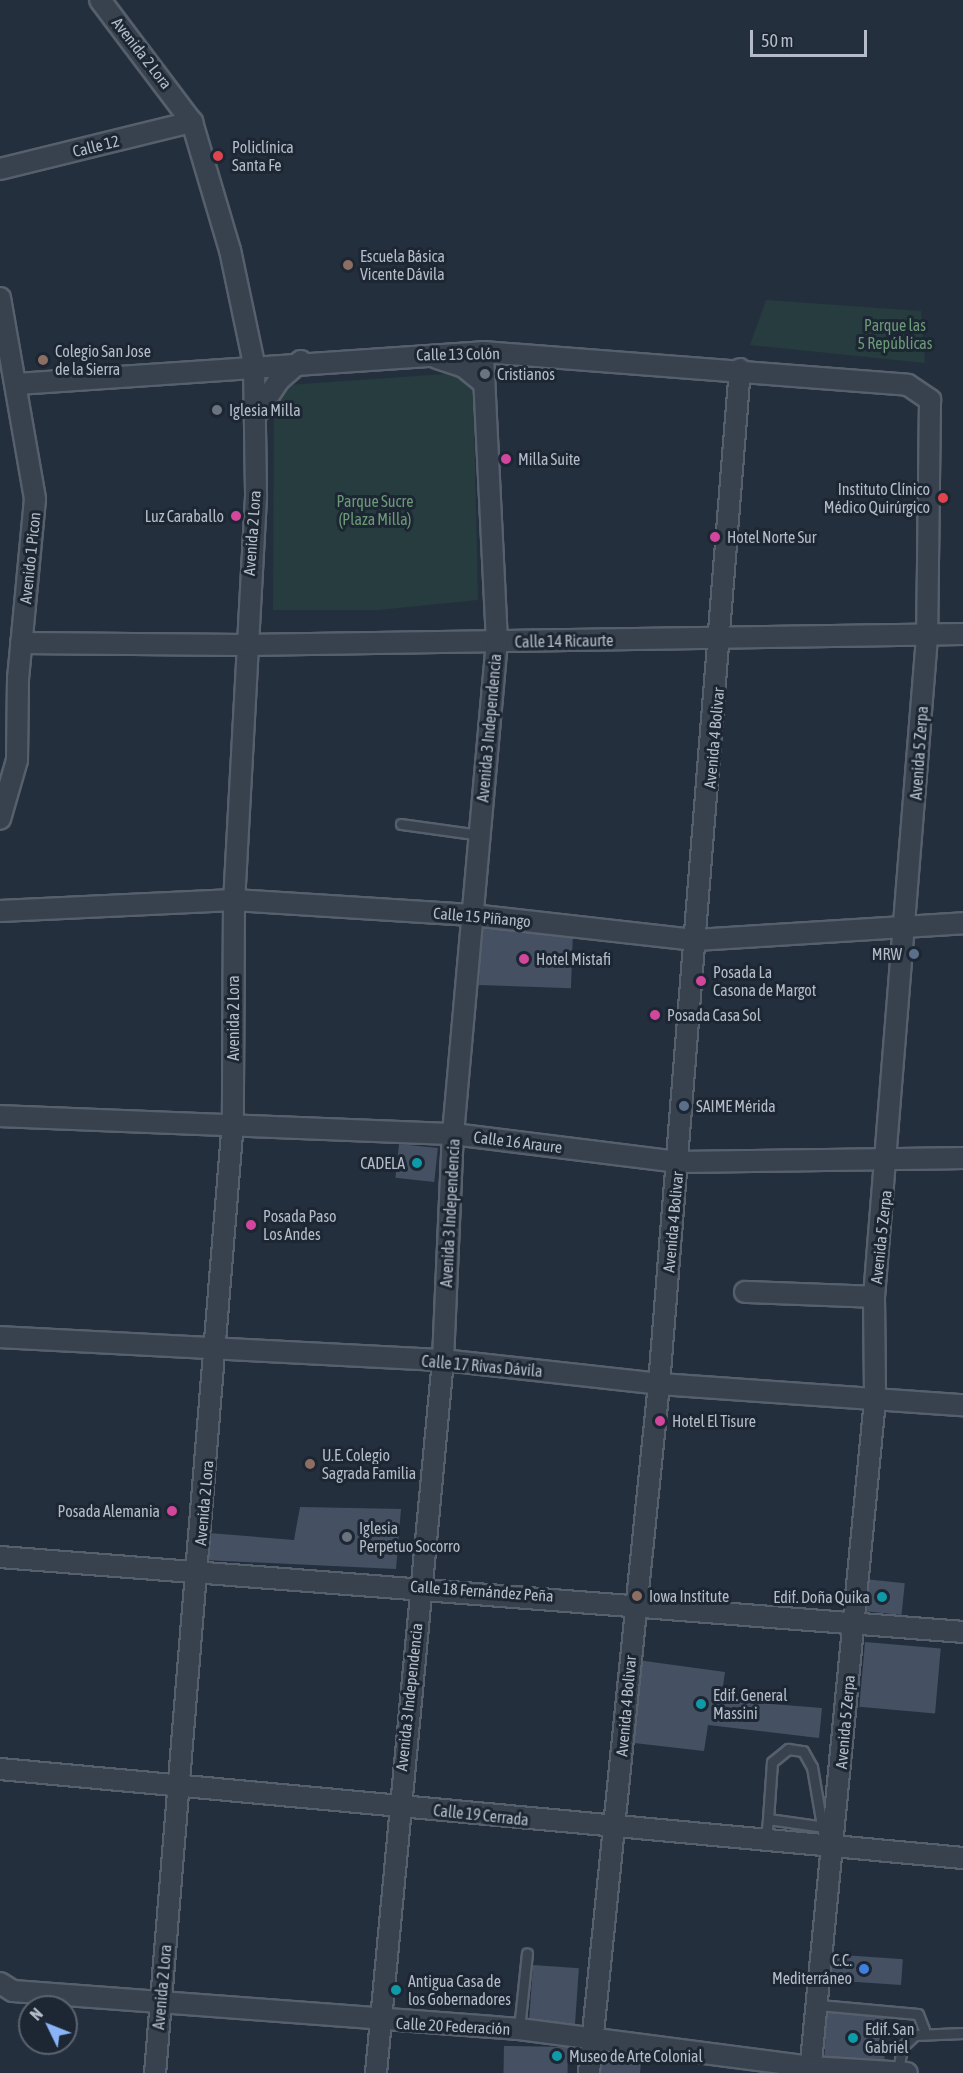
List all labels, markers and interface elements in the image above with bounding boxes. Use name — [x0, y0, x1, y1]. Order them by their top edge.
street label: Avenida 2 Lora — [108, 13, 176, 93]
scale bar — [753, 18, 870, 56]
text: 50 m — [761, 30, 793, 51]
street label: Calle 12 — [71, 131, 121, 161]
place label: Policlínica Santa Fe — [232, 137, 294, 175]
marker: Policlínica Santa Fe — [209, 147, 227, 165]
place label: Escuela Básica Vicente Dávila — [360, 246, 445, 284]
marker: Escuela Básica Vicente Dávila — [341, 258, 355, 272]
park label: Parque las 5 Repúblicas — [858, 315, 932, 353]
place label: Colegio San Jose de la Sierra — [55, 341, 151, 379]
street label: Calle 13 Colón — [416, 344, 500, 364]
marker: Colegio San Jose de la Sierra — [36, 353, 50, 367]
place label: Cristianos — [497, 364, 555, 384]
marker: Cristianos — [478, 367, 492, 381]
place label: Iglesia Milla — [229, 400, 301, 420]
marker: Iglesia Milla — [210, 403, 224, 417]
place label: Milla Suite — [518, 449, 580, 469]
marker: Milla Suite — [499, 452, 513, 466]
place label: Instituto Clínico Médico Quirúrgico — [824, 479, 930, 517]
marker: Instituto Clínico Médico Quirúrgico — [934, 489, 952, 507]
street label: Avenida 2 Lora — [239, 490, 265, 576]
park label: Parque Sucre (Plaza Milla) — [337, 491, 413, 529]
place label: Luz Caraballo — [145, 506, 224, 526]
marker: Luz Caraballo — [229, 509, 243, 523]
street label: Avenido 1 Picon — [16, 511, 44, 605]
place label: Hotel Norte Sur — [727, 527, 817, 547]
marker: Hotel Norte Sur — [708, 530, 722, 544]
street label: Calle 14 Ricaurte — [514, 631, 614, 651]
street label: Avenida 3 Independencia — [473, 653, 505, 803]
street label: Avenida 4 Bolivar — [700, 687, 728, 789]
street label: Avenida 5 Zerpa — [906, 705, 932, 801]
street label: Calle 15 Piñango — [432, 903, 532, 931]
place label: MRW — [872, 944, 902, 964]
marker: MRW — [907, 947, 921, 961]
place label: Hotel Mistafi — [536, 949, 611, 969]
marker: Hotel Mistafi — [517, 952, 531, 966]
place label: Posada La Casona de Margot — [713, 962, 816, 1000]
marker: Posada La Casona de Margot — [694, 974, 708, 988]
street label: Avenida 2 Lora — [223, 975, 243, 1061]
place label: Posada Casa Sol — [667, 1005, 761, 1025]
marker: Posada Casa Sol — [648, 1008, 662, 1022]
place label: SAIME Mérida — [696, 1096, 776, 1116]
marker: SAIME Mérida — [677, 1099, 691, 1113]
street label: Calle 16 Araure — [473, 1127, 563, 1157]
street label: Avenida 3 Independencia — [437, 1138, 463, 1288]
place label: CADELA — [360, 1153, 405, 1173]
marker: CADELA — [410, 1156, 424, 1170]
street label: Avenida 4 Bolivar — [659, 1171, 687, 1273]
street label: Avenida 5 Zerpa — [867, 1189, 895, 1285]
place label: Posada Paso Los Andes — [263, 1206, 337, 1244]
marker: Posada Paso Los Andes — [244, 1218, 258, 1232]
street label: Calle 17 Rivas Dávila — [421, 1351, 543, 1381]
place label: Hotel El Tisure — [672, 1411, 756, 1431]
marker: Hotel El Tisure — [653, 1414, 667, 1428]
place label: U.E. Colegio Sagrada Familia — [322, 1445, 416, 1483]
marker: U.E. Colegio Sagrada Familia — [303, 1457, 317, 1471]
street label: Avenida 2 Lora — [191, 1460, 217, 1546]
place label: Posada Alemania — [57, 1501, 160, 1521]
marker: Posada Alemania — [165, 1504, 179, 1518]
place label: Iglesia Perpetuo Socorro — [359, 1518, 460, 1556]
marker: Iglesia Perpetuo Socorro — [340, 1530, 354, 1544]
street label: Calle 18 Fernández Peña — [410, 1576, 554, 1606]
place label: Iowa Institute — [649, 1586, 729, 1606]
place label: Edif. Doña Quika — [773, 1587, 870, 1607]
marker: Iowa Institute — [630, 1589, 644, 1603]
marker: Edif. Doña Quika — [875, 1590, 889, 1604]
street label: Avenida 3 Independencia — [392, 1622, 426, 1772]
street label: Avenida 4 Bolivar — [612, 1655, 640, 1757]
street label: Avenida 5 Zerpa — [831, 1674, 859, 1770]
place label: Edif. General Massini — [713, 1685, 787, 1723]
marker: Edif. General Massini — [694, 1697, 708, 1711]
street label: Calle 19 Cerrada — [432, 1800, 530, 1830]
street label: Avenida 2 Lora — [149, 1944, 175, 2030]
place label: C.C. Mediterráneo — [772, 1950, 852, 1988]
marker: C.C. Mediterráneo — [857, 1962, 871, 1976]
place label: Antigua Casa de los Gobernadores — [408, 1971, 511, 2009]
marker: Antigua Casa de los Gobernadores — [389, 1983, 403, 1997]
north arrow — [18, 1995, 78, 2055]
text: N — [26, 2004, 46, 2024]
street label: Calle 20 Federación — [395, 2013, 511, 2039]
place label: Edif. San Gabriel — [865, 2019, 914, 2057]
marker: Edif. San Gabriel — [846, 2031, 860, 2045]
place label: Museo de Arte Colonial — [569, 2046, 703, 2066]
marker: Museo de Arte Colonial — [550, 2049, 564, 2063]

